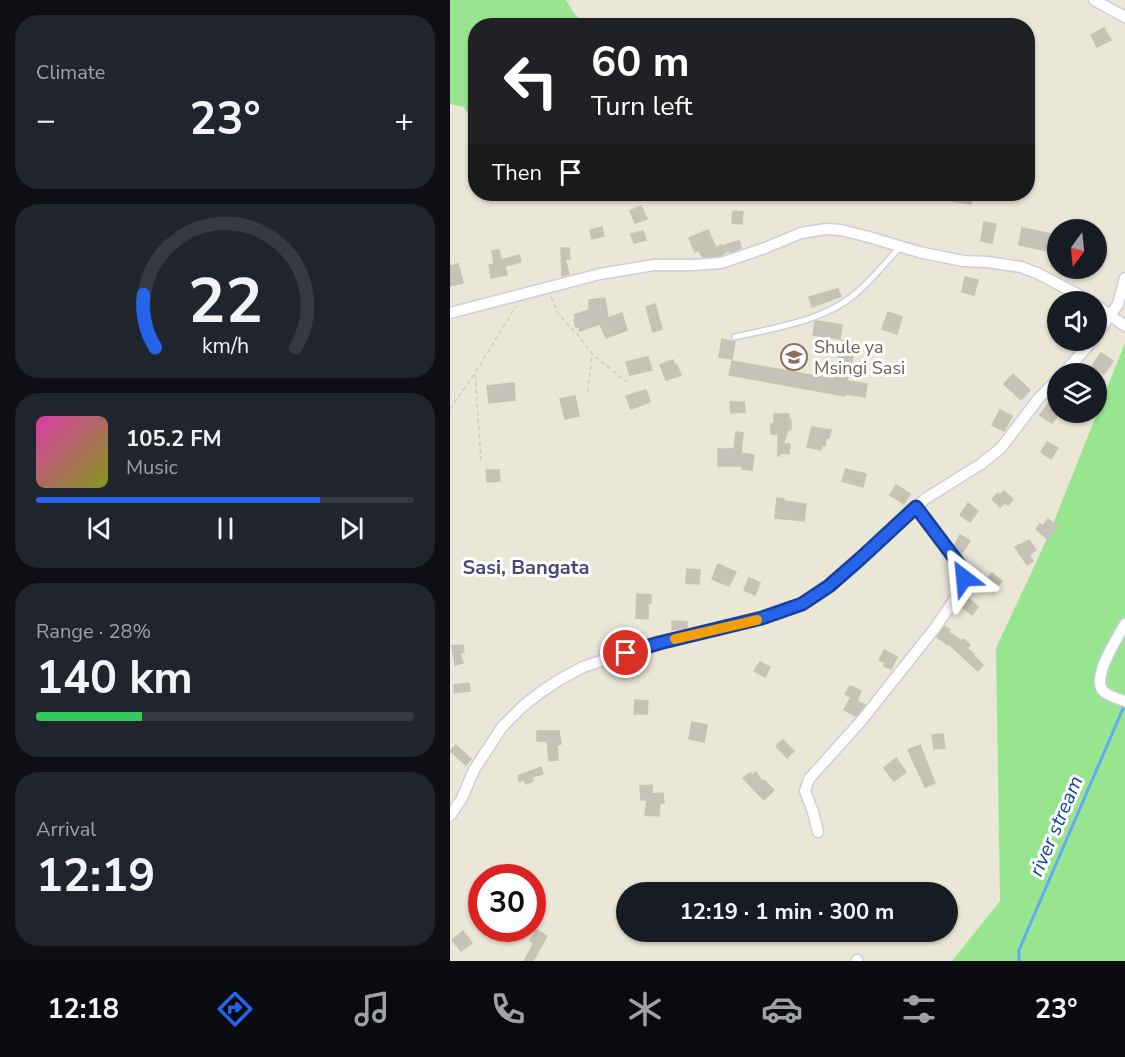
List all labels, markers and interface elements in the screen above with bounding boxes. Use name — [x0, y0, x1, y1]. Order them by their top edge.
text: 60 m — [591, 34, 690, 91]
icon: left — [492, 42, 570, 120]
text: Climate — [36, 59, 105, 86]
text: Turn left — [591, 88, 692, 125]
text: 23° — [189, 89, 261, 150]
text: − — [36, 98, 56, 143]
text: + — [394, 98, 414, 143]
icon: arrive — [554, 156, 587, 189]
text: Then — [492, 158, 542, 188]
north arrow — [1047, 219, 1107, 279]
map controls — [1047, 219, 1107, 423]
text: 22 — [188, 259, 262, 344]
button: sound — [1047, 291, 1107, 351]
text: km/h — [201, 332, 249, 362]
place label: Shule ya Msingi Sasi — [814, 335, 905, 380]
school or university icon: Shule ya Msingi Sasi — [779, 342, 809, 372]
button: layers — [1047, 363, 1107, 423]
text: 105.2 FM — [126, 424, 222, 454]
text: Music — [126, 454, 178, 481]
icon: previous — [83, 512, 116, 545]
icon: pause — [209, 512, 242, 545]
icon: next — [335, 512, 368, 545]
position arrow — [932, 546, 996, 610]
district label: Sasi, Bangata — [463, 554, 589, 581]
text: Range · 28% — [36, 618, 151, 645]
pin — [600, 627, 651, 678]
icon: arrive — [609, 636, 642, 669]
text: 140 km — [36, 648, 193, 709]
water label: river stream — [1023, 772, 1089, 880]
text: Arrival — [36, 816, 96, 843]
text: 12:19 — [36, 846, 155, 907]
speed limit sign: 30 — [468, 864, 546, 942]
text: 12:19 · 1 min · 300 m — [680, 897, 894, 927]
icon: directions — [214, 988, 256, 1030]
icon: music — [351, 988, 393, 1030]
icon: phone — [487, 988, 529, 1030]
icon: climate — [624, 988, 666, 1030]
icon: car — [761, 988, 803, 1030]
icon: filters — [898, 988, 940, 1030]
text: 12:18 — [47, 991, 119, 1028]
text: 23° — [1035, 991, 1077, 1028]

